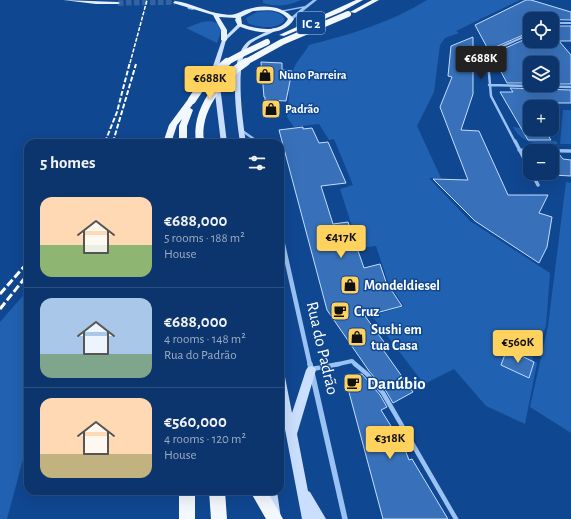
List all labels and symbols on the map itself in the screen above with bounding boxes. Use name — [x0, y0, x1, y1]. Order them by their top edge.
road number: IC 2 — [297, 12, 325, 34]
pin: €688K — [453, 46, 509, 80]
shop icon: Nuno Parreira — [254, 64, 276, 86]
pin: €688K — [182, 66, 238, 100]
place label: Nuno Parreira — [279, 69, 347, 81]
shop icon: Padrão — [260, 98, 282, 120]
place label: Padrão — [285, 103, 319, 115]
pin: €417K — [313, 225, 369, 259]
shop icon: Mondeldiesel — [339, 274, 361, 296]
place label: Mondeldiesel — [364, 279, 440, 293]
street label: Rua do Padrão — [304, 300, 341, 396]
cafe icon: Cruz — [329, 300, 351, 322]
place label: Cruz — [354, 305, 379, 319]
place label: Sushi em tua Casa — [371, 323, 422, 353]
shop icon: Sushi em tua Casa — [346, 326, 368, 348]
pin: €560K — [490, 330, 546, 364]
cafe icon: Danúbio — [342, 372, 364, 394]
place label: Danúbio — [367, 375, 426, 392]
pin: €318K — [362, 426, 418, 460]

